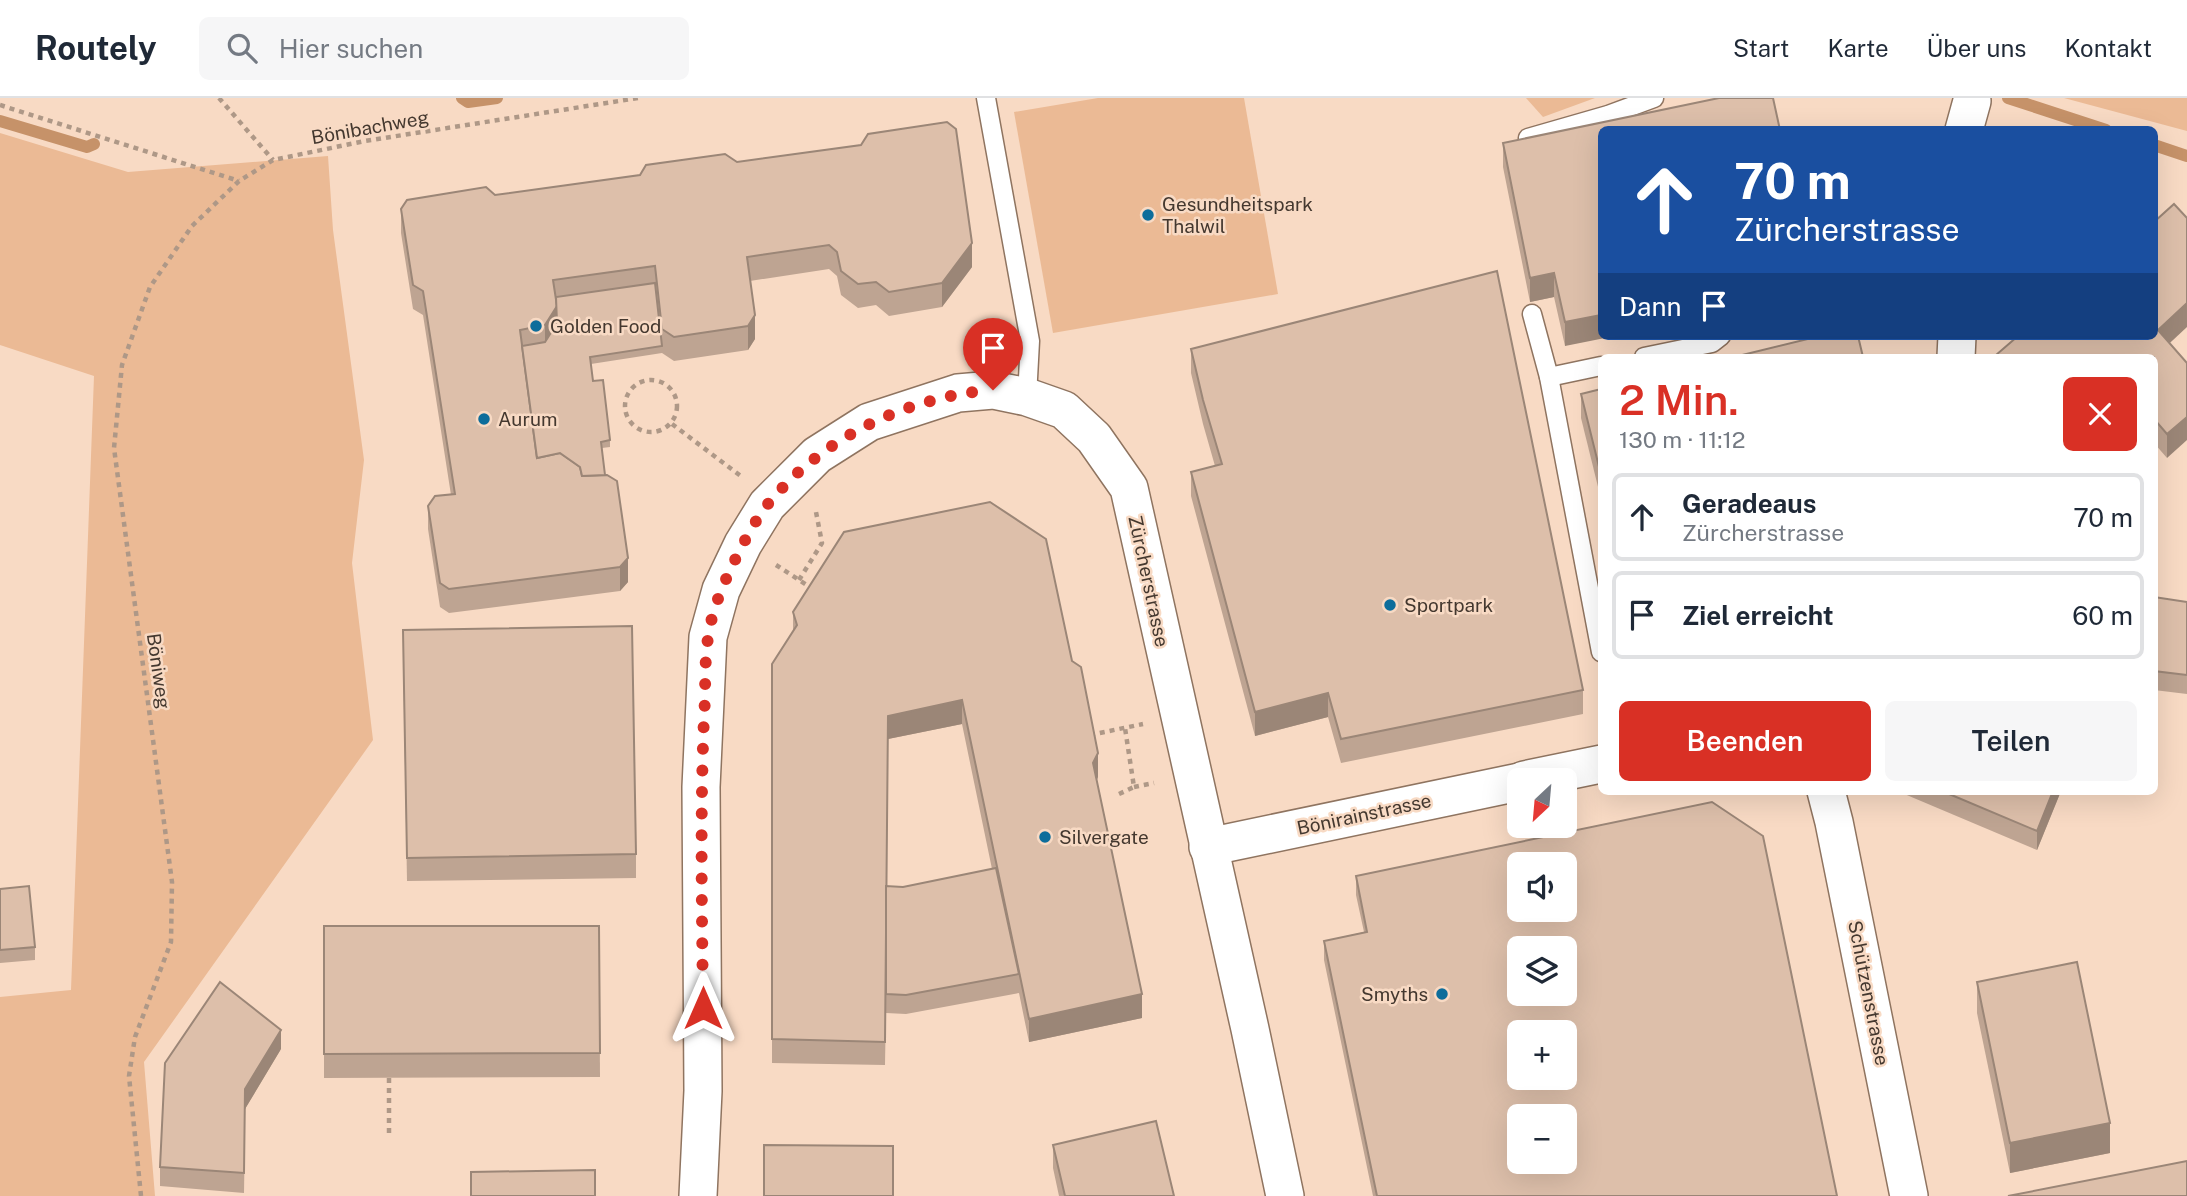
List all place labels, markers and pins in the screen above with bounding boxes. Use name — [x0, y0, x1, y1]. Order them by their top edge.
place label: Gesundheitspark Thalwil — [1162, 193, 1313, 237]
marker: Gesundheitspark Thalwil — [1140, 207, 1156, 223]
place label: Golden Food — [550, 315, 661, 337]
marker: Golden Food — [528, 318, 544, 334]
pin — [963, 318, 1023, 390]
place label: Aurum — [498, 408, 558, 430]
marker: Aurum — [476, 411, 492, 427]
place label: Sportpark — [1404, 594, 1493, 616]
marker: Sportpark — [1382, 597, 1398, 613]
place label: Silvergate — [1059, 826, 1149, 848]
marker: Silvergate — [1037, 829, 1053, 845]
place label: Smyths — [1361, 983, 1428, 1005]
marker: Smyths — [1434, 986, 1450, 1002]

